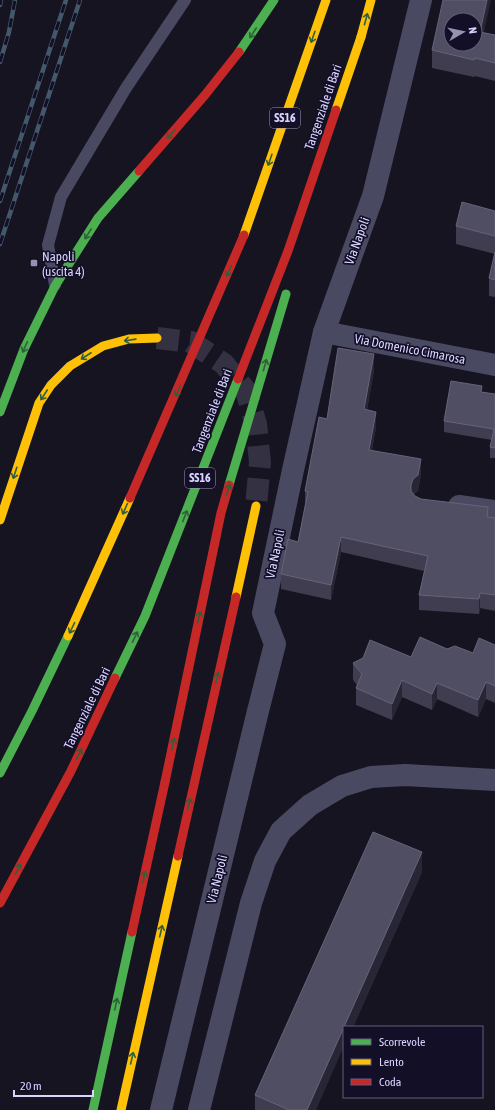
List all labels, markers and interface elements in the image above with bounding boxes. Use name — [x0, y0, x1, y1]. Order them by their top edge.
one-way arrow — [363, 12, 370, 25]
north arrow — [443, 12, 483, 52]
text: N — [466, 26, 479, 35]
one-way arrow — [249, 27, 257, 38]
one-way arrow — [309, 30, 316, 43]
street label: Tangenziale di Bari — [301, 62, 345, 152]
road number: SS16 — [270, 108, 300, 128]
one-way arrow — [167, 128, 176, 139]
one-way arrow — [266, 153, 274, 165]
street label: Via Napoli — [341, 215, 373, 267]
one-way arrow — [84, 228, 93, 239]
place label: Napoli (uscita 4) — [42, 249, 85, 279]
marker: Napoli (uscita 4) — [29, 258, 39, 268]
one-way arrow — [225, 264, 232, 276]
street label: Via Domenico Cimarosa — [353, 331, 467, 367]
one-way arrow — [124, 336, 137, 344]
one-way arrow — [21, 341, 28, 353]
one-way arrow — [81, 352, 92, 360]
one-way arrow — [262, 359, 269, 372]
street label: Tangenziale di Bari — [189, 367, 235, 455]
one-way arrow — [174, 384, 181, 396]
one-way arrow — [40, 389, 48, 401]
one-way arrow — [11, 467, 18, 480]
road number: SS16 — [185, 468, 215, 488]
one-way arrow — [225, 484, 232, 497]
one-way arrow — [121, 503, 129, 515]
one-way arrow — [181, 511, 189, 523]
street label: Via Napoli — [263, 528, 287, 580]
one-way arrow — [196, 610, 204, 623]
one-way arrow — [68, 622, 75, 634]
one-way arrow — [132, 631, 139, 643]
street label: Tangenziale di Bari — [61, 665, 113, 751]
one-way arrow — [214, 671, 222, 684]
one-way arrow — [169, 738, 177, 751]
one-way arrow — [76, 748, 83, 760]
one-way arrow — [185, 798, 193, 811]
street label: Via Napoli — [204, 853, 230, 905]
one-way arrow — [15, 863, 23, 875]
one-way arrow — [141, 870, 149, 883]
one-way arrow — [157, 925, 165, 938]
one-way arrow — [113, 997, 121, 1010]
legend — [343, 1026, 483, 1098]
text: Scorrevole — [379, 1035, 426, 1049]
one-way arrow — [129, 1052, 137, 1065]
text: Lento — [379, 1055, 404, 1069]
scale bar — [14, 1072, 93, 1098]
text: Coda — [379, 1075, 401, 1089]
text: 20 m — [20, 1079, 42, 1093]

